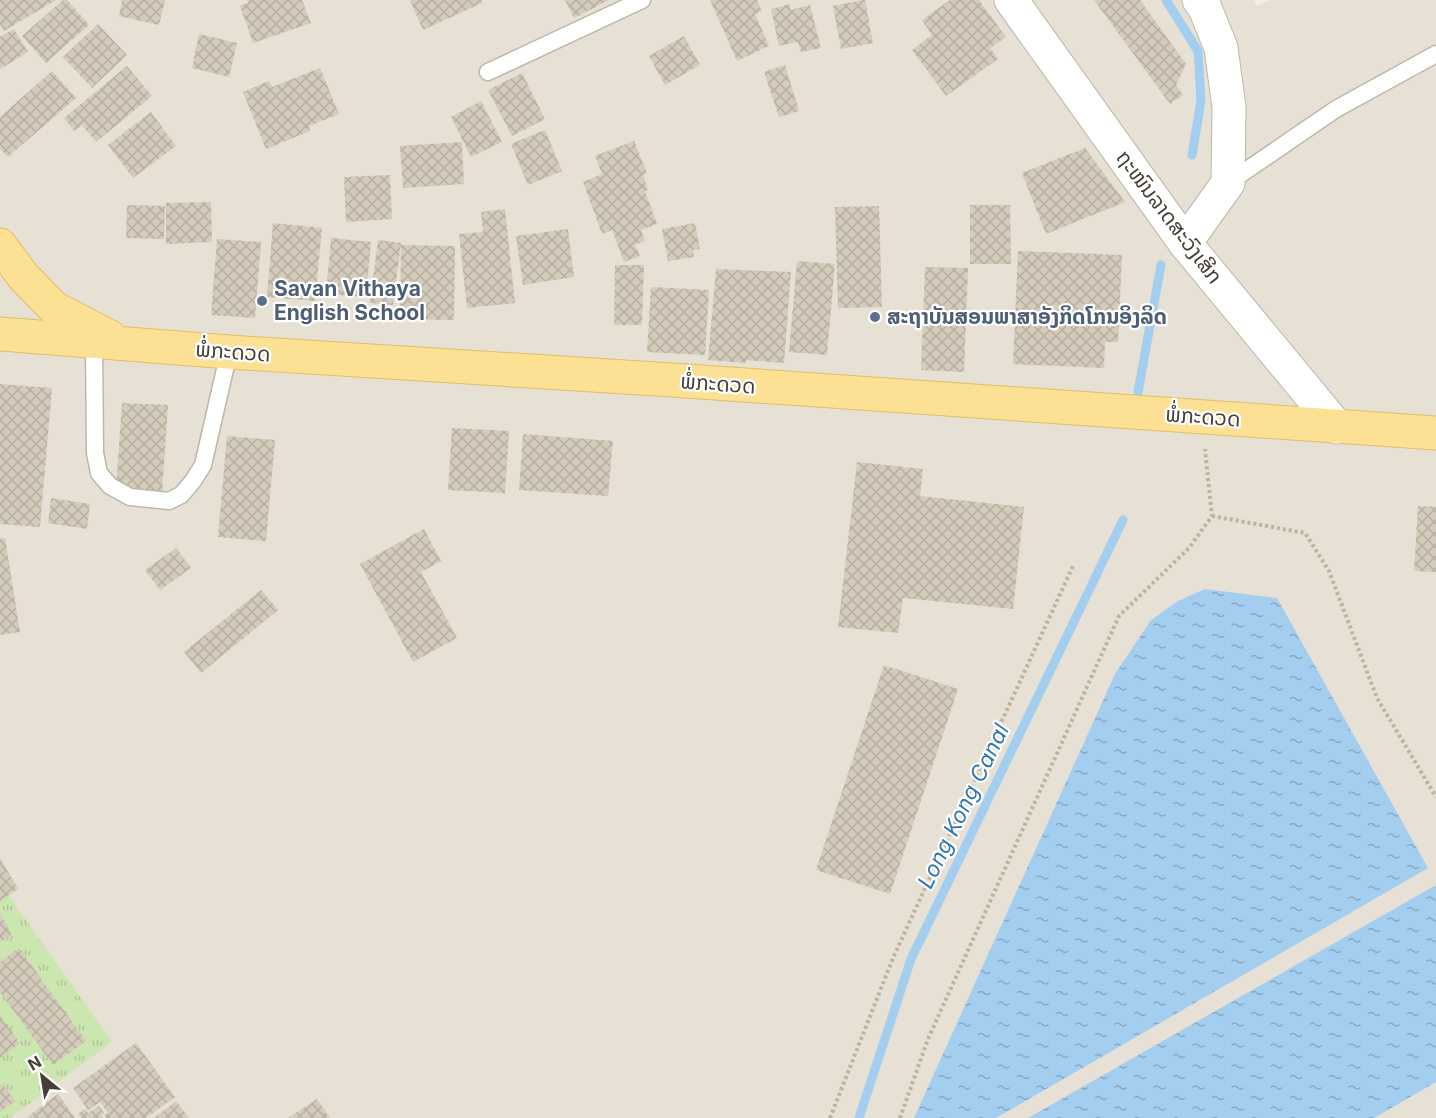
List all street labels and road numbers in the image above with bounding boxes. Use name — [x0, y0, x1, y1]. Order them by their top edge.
street label: ຖະໜົນລາດສະວົງເສິກ — [1111, 145, 1228, 288]
street label: ພໍ່ກະດວດ — [195, 333, 272, 367]
street label: ພໍ່ກະດວດ — [680, 365, 757, 399]
street label: ພໍ່ກະດວດ — [1165, 398, 1242, 432]

